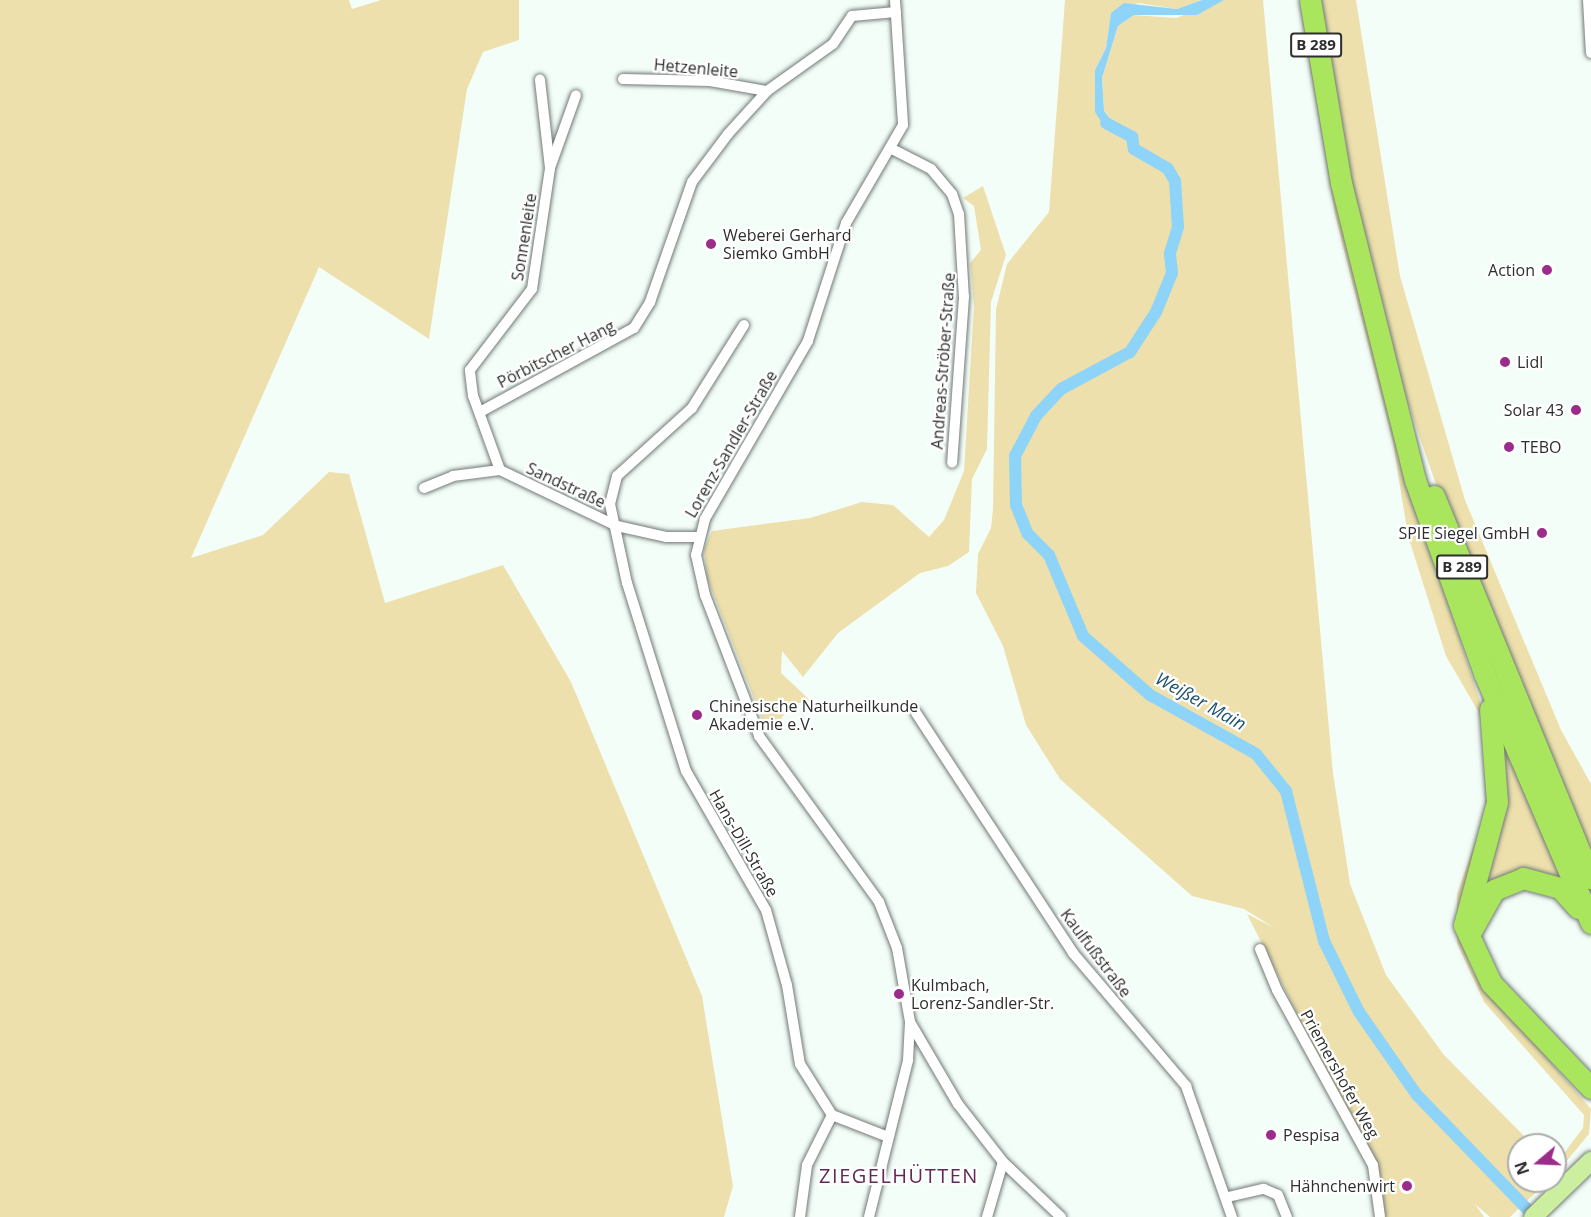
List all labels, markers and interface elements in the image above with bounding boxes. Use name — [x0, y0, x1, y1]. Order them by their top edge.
road number: B 289 — [1289, 33, 1343, 57]
street label: Hetzenleite — [653, 55, 739, 81]
street label: Sonnenleite — [508, 192, 540, 282]
place label: Weberei Gerhard Siemko GmbH — [723, 225, 851, 263]
marker: Weberei Gerhard Siemko GmbH — [704, 237, 718, 251]
place label: Action — [1488, 260, 1535, 280]
marker: Action — [1540, 263, 1554, 277]
street label: Andreas-Ströber-Straße — [927, 272, 959, 450]
street label: Pörbitscher Hang — [494, 316, 618, 392]
place label: Lidl — [1517, 352, 1543, 372]
marker: Lidl — [1498, 355, 1512, 369]
street label: Lorenz-Sandler-Straße — [681, 367, 781, 521]
place label: Solar 43 — [1504, 400, 1564, 420]
marker: Solar 43 — [1569, 403, 1583, 417]
place label: TEBO — [1521, 437, 1561, 457]
marker: TEBO — [1502, 440, 1516, 454]
street label: Sandstraße — [523, 458, 609, 512]
place label: SPIE Siegel GmbH — [1398, 523, 1530, 543]
marker: SPIE Siegel GmbH — [1535, 526, 1549, 540]
road number: B 289 — [1435, 555, 1489, 579]
water label: Weißer Main — [1152, 667, 1250, 735]
place label: Chinesische Naturheilkunde Akademie e.V. — [709, 696, 918, 734]
marker: Chinesische Naturheilkunde Akademie e.V. — [690, 708, 704, 722]
street label: Hans-Dill-Straße — [705, 786, 783, 900]
street label: Kaulfußstraße — [1057, 905, 1135, 1001]
place label: Kulmbach, Lorenz-Sandler-Str. — [911, 975, 1054, 1013]
marker: Kulmbach, Lorenz-Sandler-Str. — [892, 987, 906, 1001]
street label: Priemershofer Weg — [1297, 1006, 1383, 1142]
place label: Pespisa — [1283, 1125, 1340, 1145]
marker: Pespisa — [1264, 1128, 1278, 1142]
north arrow — [1507, 1133, 1567, 1193]
text: N — [1509, 1158, 1534, 1178]
district label: ZIEGELHÜTTEN — [819, 1163, 979, 1187]
place label: Hähnchenwirt — [1290, 1176, 1395, 1196]
marker: Hähnchenwirt — [1400, 1179, 1414, 1193]

